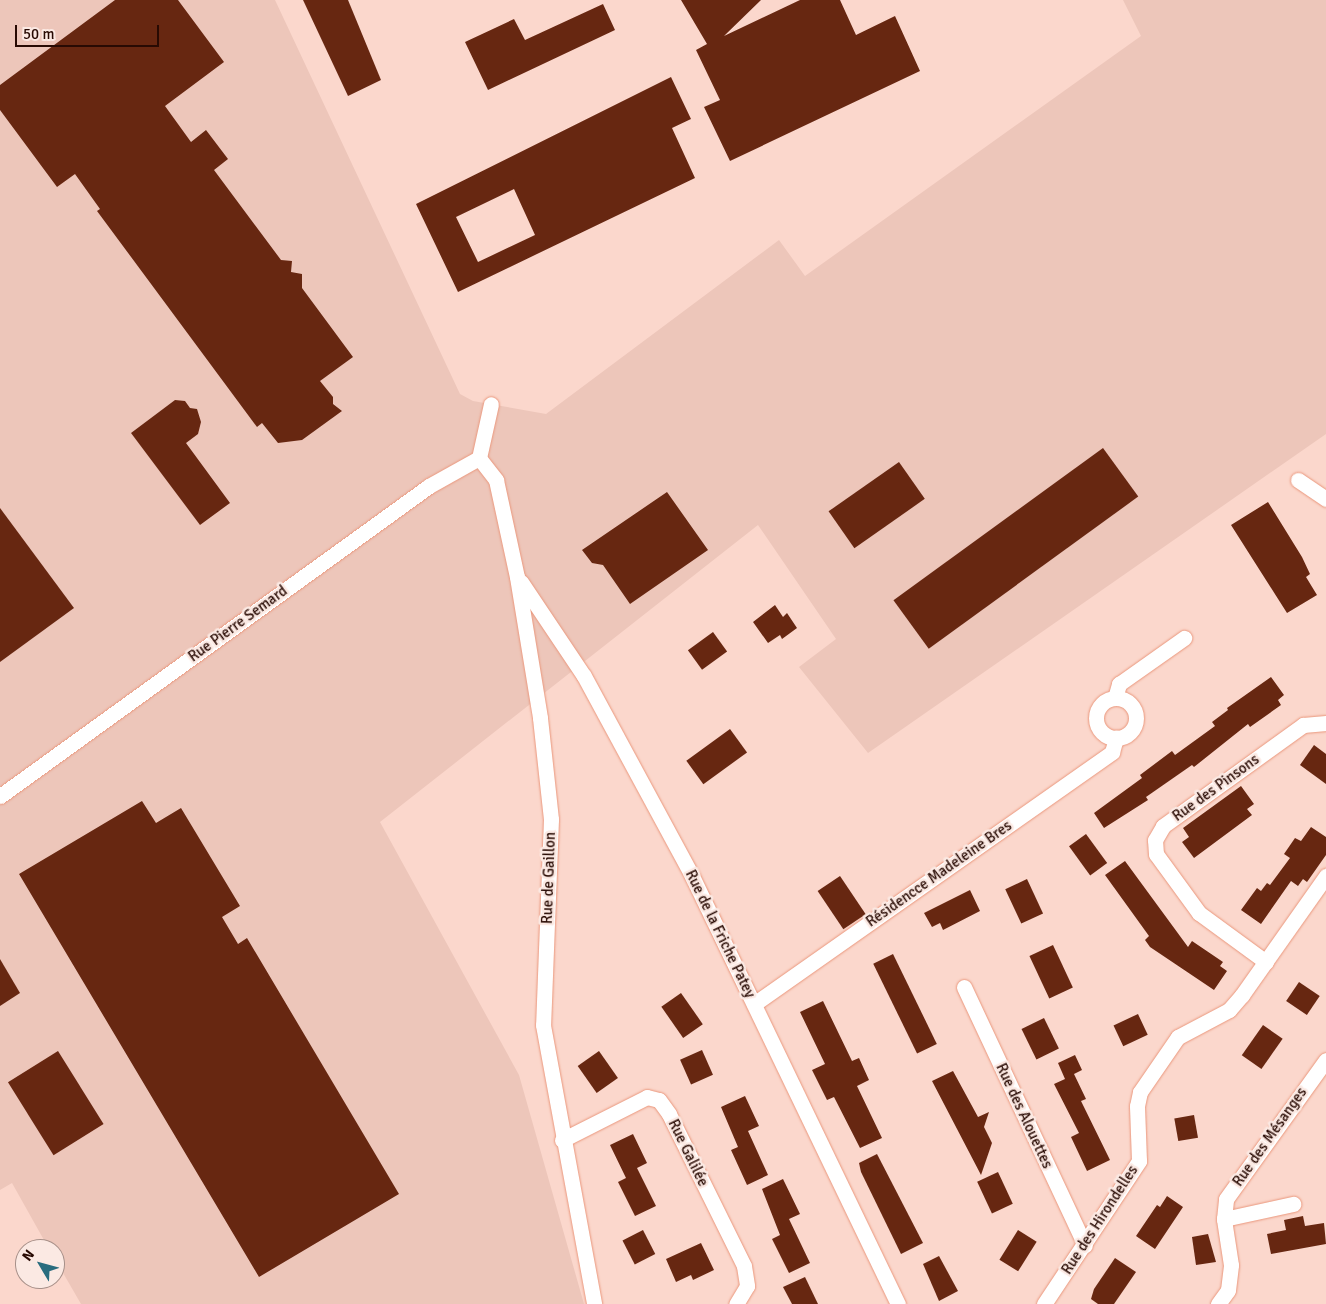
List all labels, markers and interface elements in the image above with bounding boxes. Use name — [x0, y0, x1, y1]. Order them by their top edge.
scale bar — [18, 15, 161, 47]
text: 50 m — [23, 25, 54, 43]
street label: Rue Pierre Semard — [185, 582, 291, 666]
street label: Rue des Pinsons — [1169, 750, 1263, 826]
street label: Résidencce Madeleine Bres — [863, 817, 1015, 931]
street label: Rue de Gaillon — [538, 832, 560, 924]
street label: Rue de la Friche Patey — [681, 867, 759, 1001]
street label: Rue des Alouettes — [992, 1060, 1056, 1172]
street label: Rue des Mésanges — [1229, 1084, 1311, 1190]
street label: Rue Galilée — [664, 1116, 712, 1190]
street label: Rue des Hirondelles — [1058, 1162, 1142, 1278]
north arrow — [15, 1239, 65, 1289]
text: N — [19, 1246, 38, 1264]

